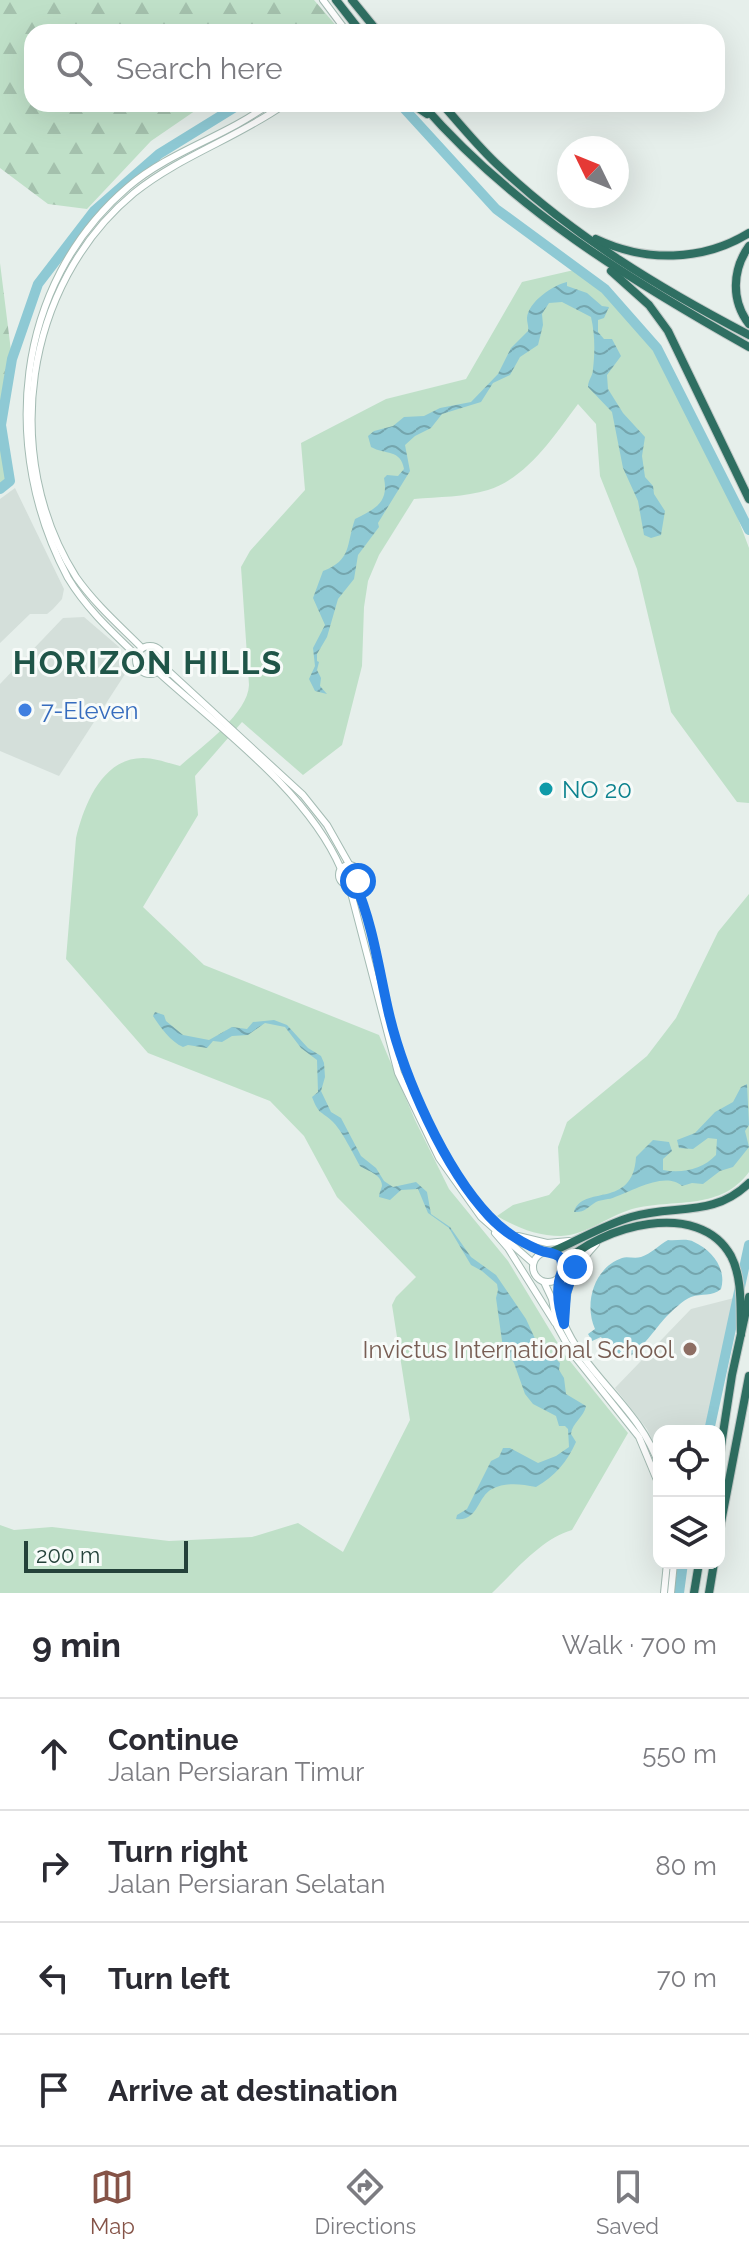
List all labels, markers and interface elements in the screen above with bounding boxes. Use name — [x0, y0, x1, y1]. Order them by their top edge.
search box — [24, 24, 725, 112]
icon: search — [52, 46, 96, 90]
text: Search here — [116, 51, 283, 86]
north arrow — [557, 136, 629, 208]
district label: HORIZON HILLS — [13, 644, 283, 681]
place label: 7-Eleven — [41, 696, 139, 725]
marker: 7-Eleven — [16, 701, 34, 719]
place label: NO 20 — [562, 775, 632, 804]
marker: NO 20 — [537, 780, 555, 798]
route start — [340, 863, 376, 899]
route end — [557, 1249, 593, 1285]
place label: Invictus International School — [363, 1335, 674, 1364]
marker: Invictus International School — [681, 1340, 699, 1358]
map controls — [653, 1425, 725, 1569]
button: locate — [653, 1425, 725, 1497]
button: layers — [653, 1497, 725, 1569]
scale bar — [24, 1537, 188, 1573]
text: 200 m — [36, 1542, 100, 1568]
text: 9 min — [32, 1625, 121, 1665]
text: Walk · 700 m — [562, 1630, 717, 1660]
text: Continue — [108, 1722, 239, 1757]
icon: ahead — [32, 1732, 76, 1776]
text: 550 m — [642, 1739, 717, 1769]
text: Jalan Persiaran Timur — [108, 1757, 364, 1787]
text: Turn right — [108, 1834, 248, 1869]
icon: right — [32, 1844, 76, 1888]
text: 80 m — [655, 1851, 717, 1881]
text: Jalan Persiaran Selatan — [108, 1869, 385, 1899]
icon: left — [32, 1956, 76, 2000]
text: Turn left — [108, 1961, 230, 1996]
text: 70 m — [657, 1963, 717, 1993]
icon: arrive — [32, 2068, 76, 2112]
text: Arrive at destination — [108, 2073, 398, 2108]
tab: Map — [90, 2165, 135, 2239]
tab: Directions — [315, 2165, 416, 2239]
tab: Saved — [596, 2165, 659, 2239]

